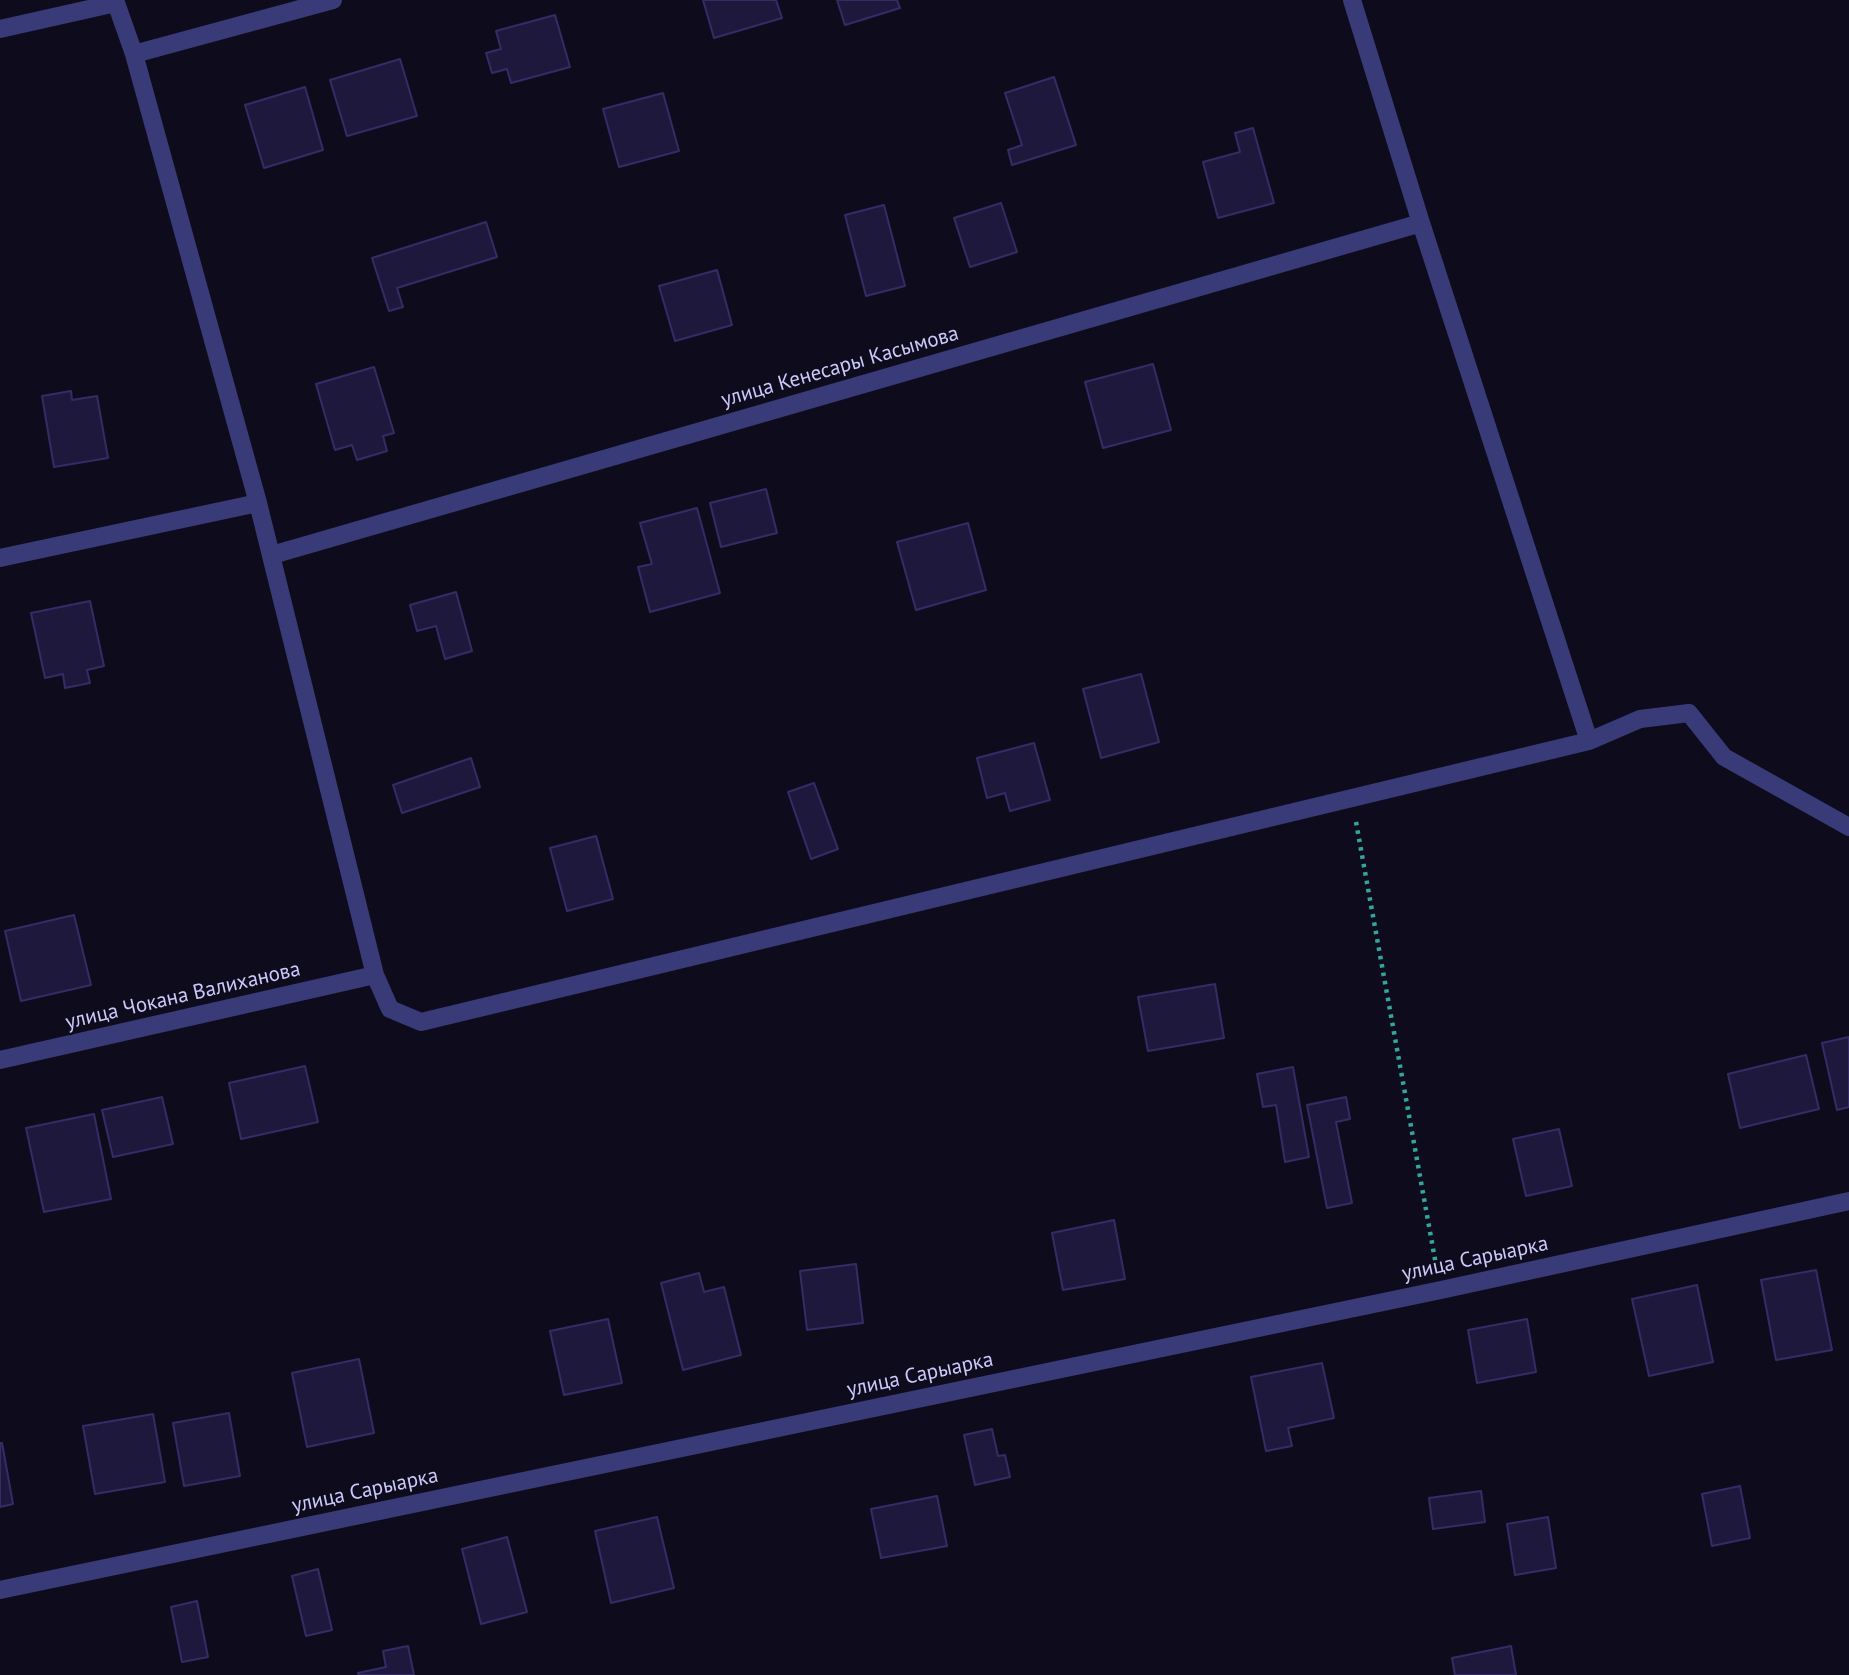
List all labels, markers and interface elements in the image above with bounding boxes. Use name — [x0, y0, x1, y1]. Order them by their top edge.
street label: улица Кенесары Касымова — [718, 321, 962, 413]
street label: улица Чокана Валиханова — [63, 957, 303, 1035]
street label: улица Сарыарка — [1400, 1231, 1550, 1287]
street label: улица Сарыарка — [845, 1347, 995, 1403]
street label: улица Сарыарка — [290, 1463, 440, 1519]

